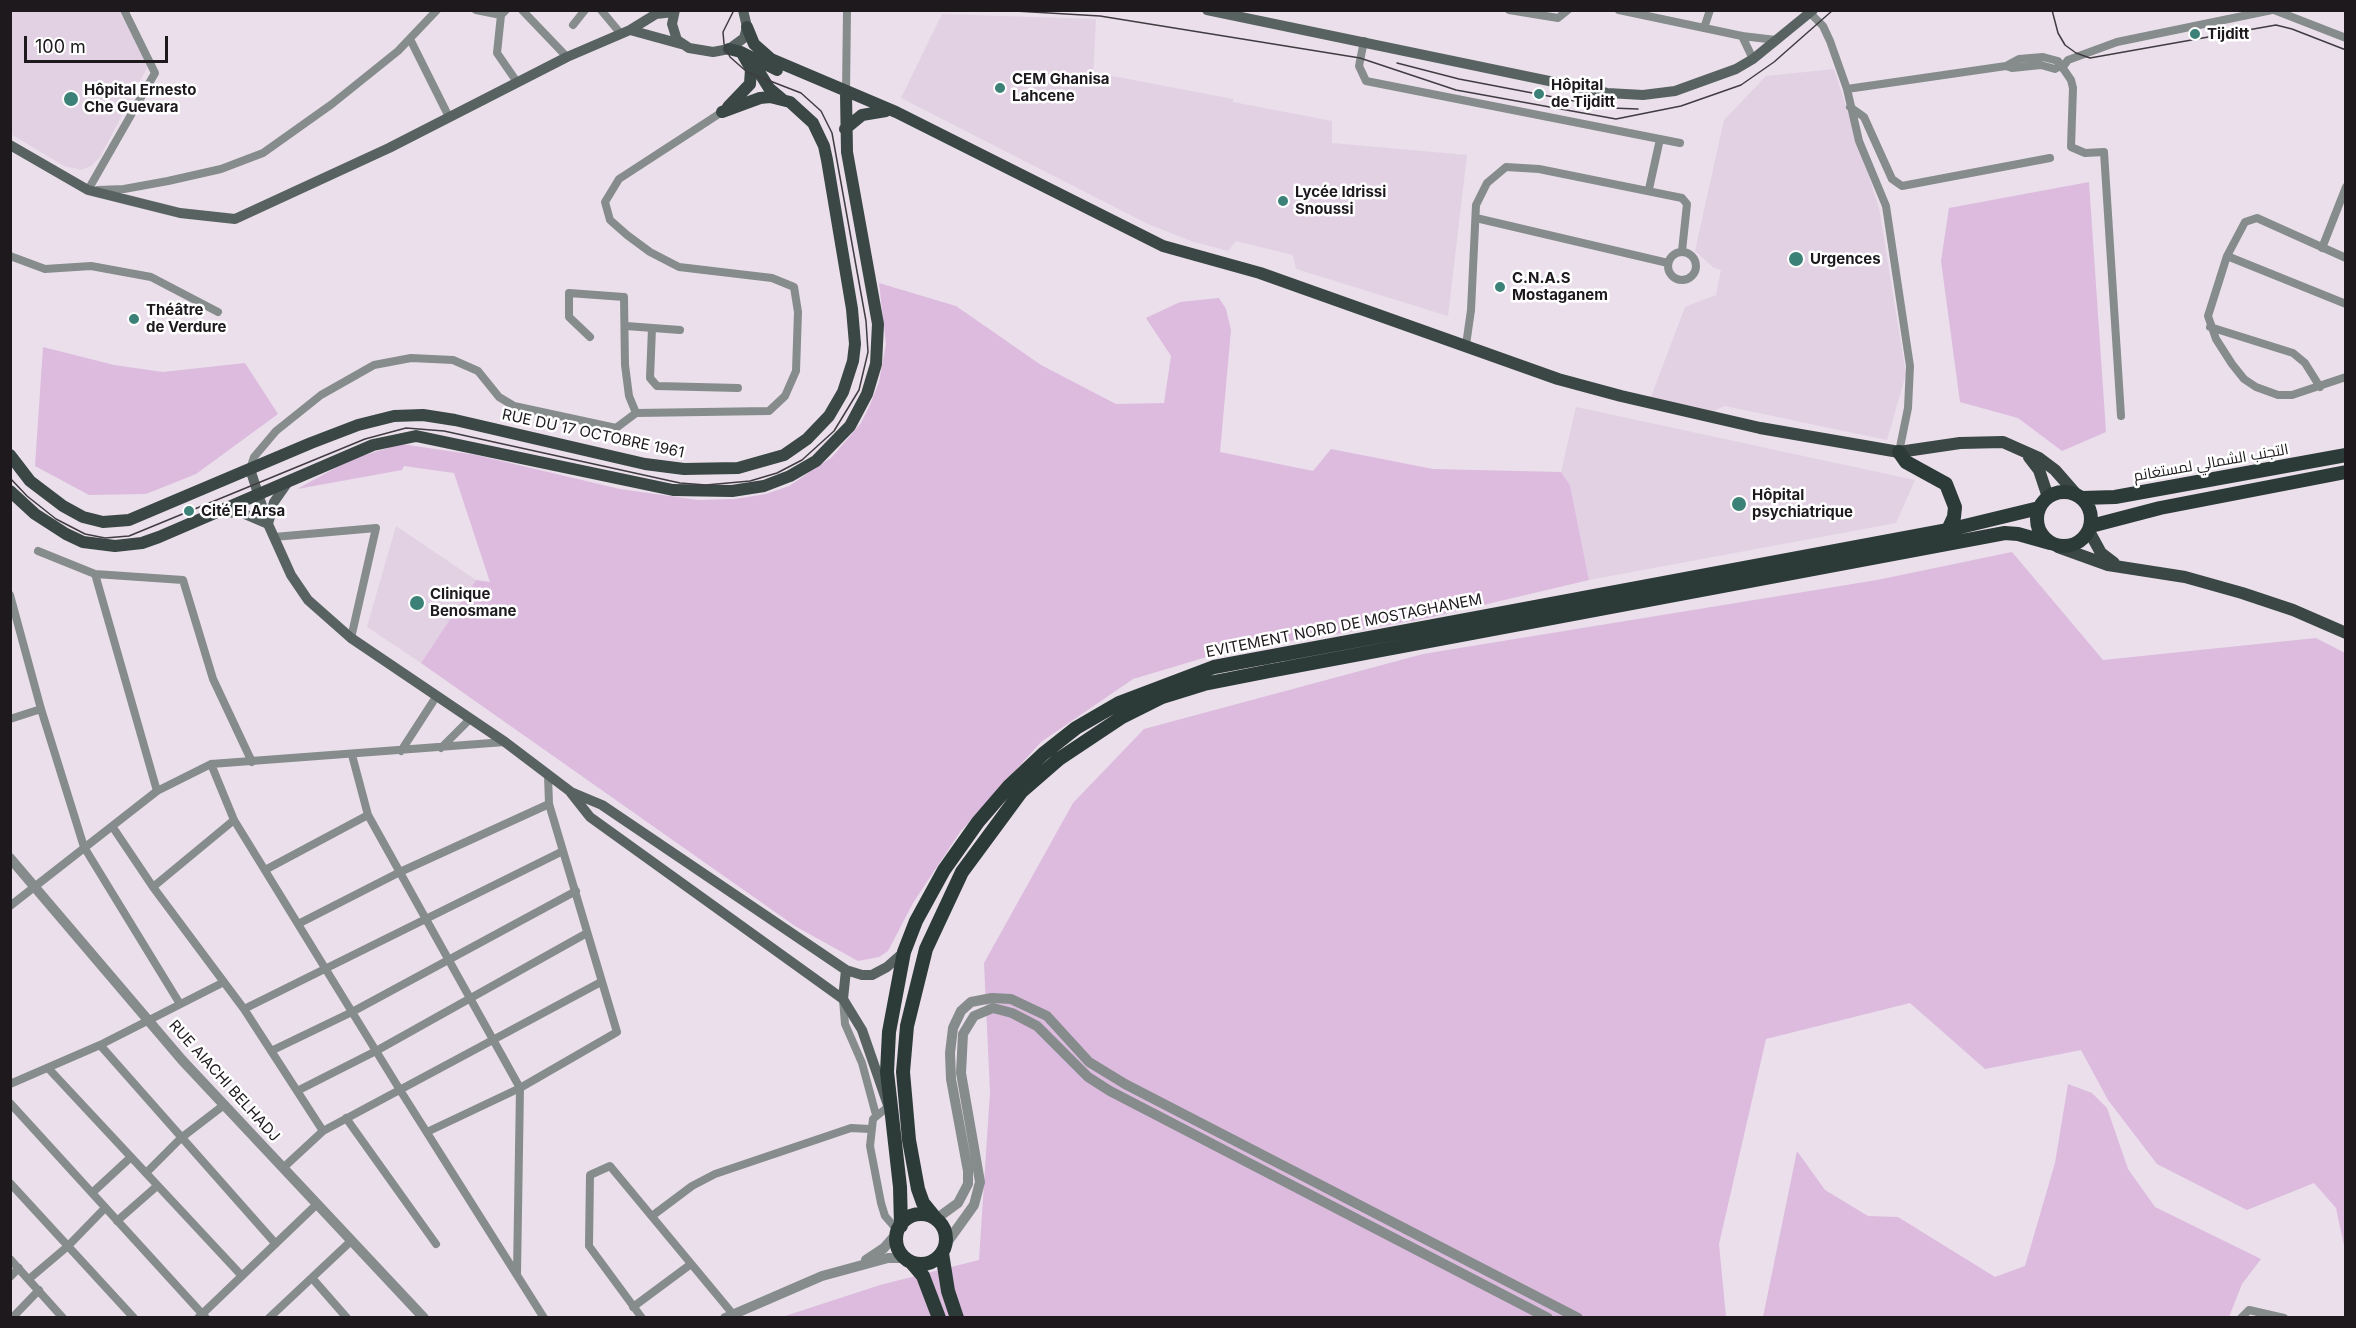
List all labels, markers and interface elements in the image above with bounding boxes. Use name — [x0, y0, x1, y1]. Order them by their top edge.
scale bar — [27, 24, 171, 62]
place label: Tijditt — [2207, 25, 2249, 43]
marker: Tijditt — [2188, 27, 2202, 41]
text: 100 m — [35, 36, 86, 57]
place label: CEM Ghanisa Lahcene — [1012, 70, 1110, 105]
place label: Hôpital de Tijditt — [1551, 76, 1615, 111]
place label: Hôpital Ernesto Che Guevara — [84, 81, 196, 116]
marker: CEM Ghanisa Lahcene — [993, 81, 1007, 95]
marker: Hôpital de Tijditt — [1532, 87, 1546, 101]
marker: Hôpital Ernesto Che Guevara — [62, 90, 80, 108]
place label: Lycée Idrissi Snoussi — [1295, 183, 1386, 218]
marker: Lycée Idrissi Snoussi — [1276, 194, 1290, 208]
marker: Urgences — [1787, 250, 1805, 268]
place label: Urgences — [1810, 250, 1881, 268]
place label: C.N.A.S Mostaganem — [1512, 269, 1608, 304]
marker: C.N.A.S Mostaganem — [1493, 280, 1507, 294]
place label: Théâtre de Verdure — [146, 301, 226, 336]
marker: Théâtre de Verdure — [127, 312, 141, 326]
street label: RUE DU 17 OCTOBRE 1961 — [500, 406, 686, 462]
street label: التجنب الشمالي لمستغانم — [2132, 441, 2290, 485]
place label: Hôpital psychiatrique — [1752, 486, 1853, 521]
marker: Hôpital psychiatrique — [1730, 495, 1748, 513]
place label: Cité El Arsa — [201, 502, 285, 520]
marker: Cité El Arsa — [182, 504, 196, 518]
place label: Clinique Benosmane — [430, 585, 516, 620]
street label: EVITEMENT NORD DE MOSTAGHANEM — [1204, 590, 1484, 662]
marker: Clinique Benosmane — [408, 594, 426, 612]
street label: RUE AIACHI BELHADJ — [165, 1017, 283, 1145]

